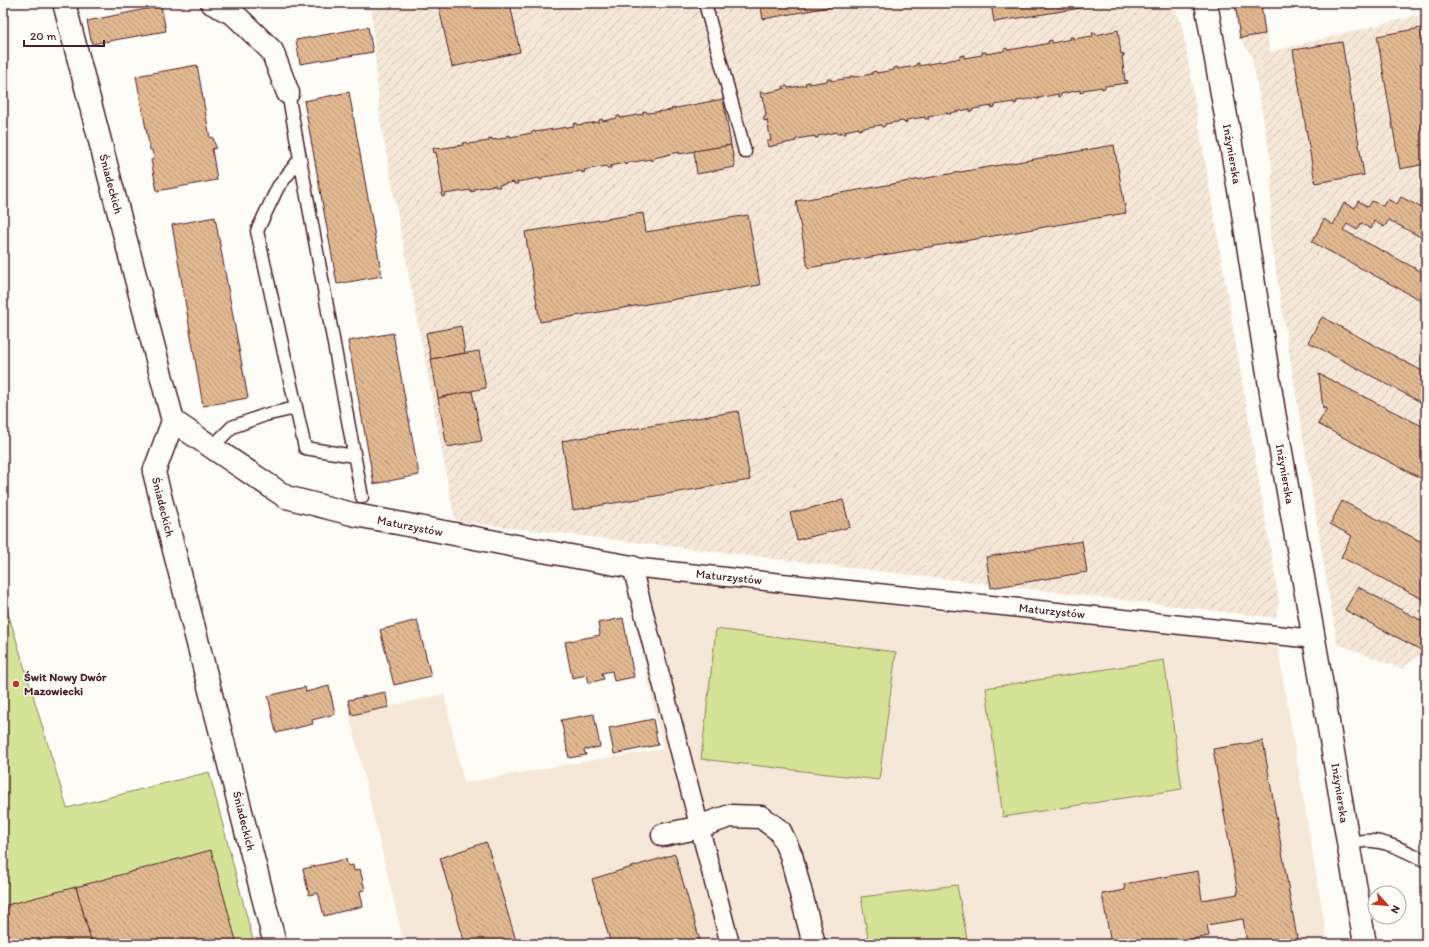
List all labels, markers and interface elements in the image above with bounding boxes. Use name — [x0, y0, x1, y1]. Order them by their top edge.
scale bar — [24, 22, 104, 48]
text: 20 m — [30, 29, 57, 43]
street label: Inżynierska — [1220, 123, 1244, 186]
street label: Śniadeckich — [96, 152, 126, 216]
street label: Inżynierska — [1273, 443, 1297, 506]
street label: Śniadeckich — [149, 475, 177, 539]
street label: Maturzystów — [376, 513, 444, 539]
street label: Maturzystów — [695, 567, 763, 587]
street label: Maturzystów — [1018, 601, 1086, 621]
place label: Świt Nowy Dwór Mazowiecki — [24, 670, 107, 698]
marker: Świt Nowy Dwór Mazowiecki — [11, 679, 21, 689]
street label: Inżynierska — [1328, 762, 1352, 825]
street label: Śniadeckich — [230, 789, 258, 853]
north arrow — [1367, 885, 1407, 925]
text: N — [1388, 903, 1403, 916]

